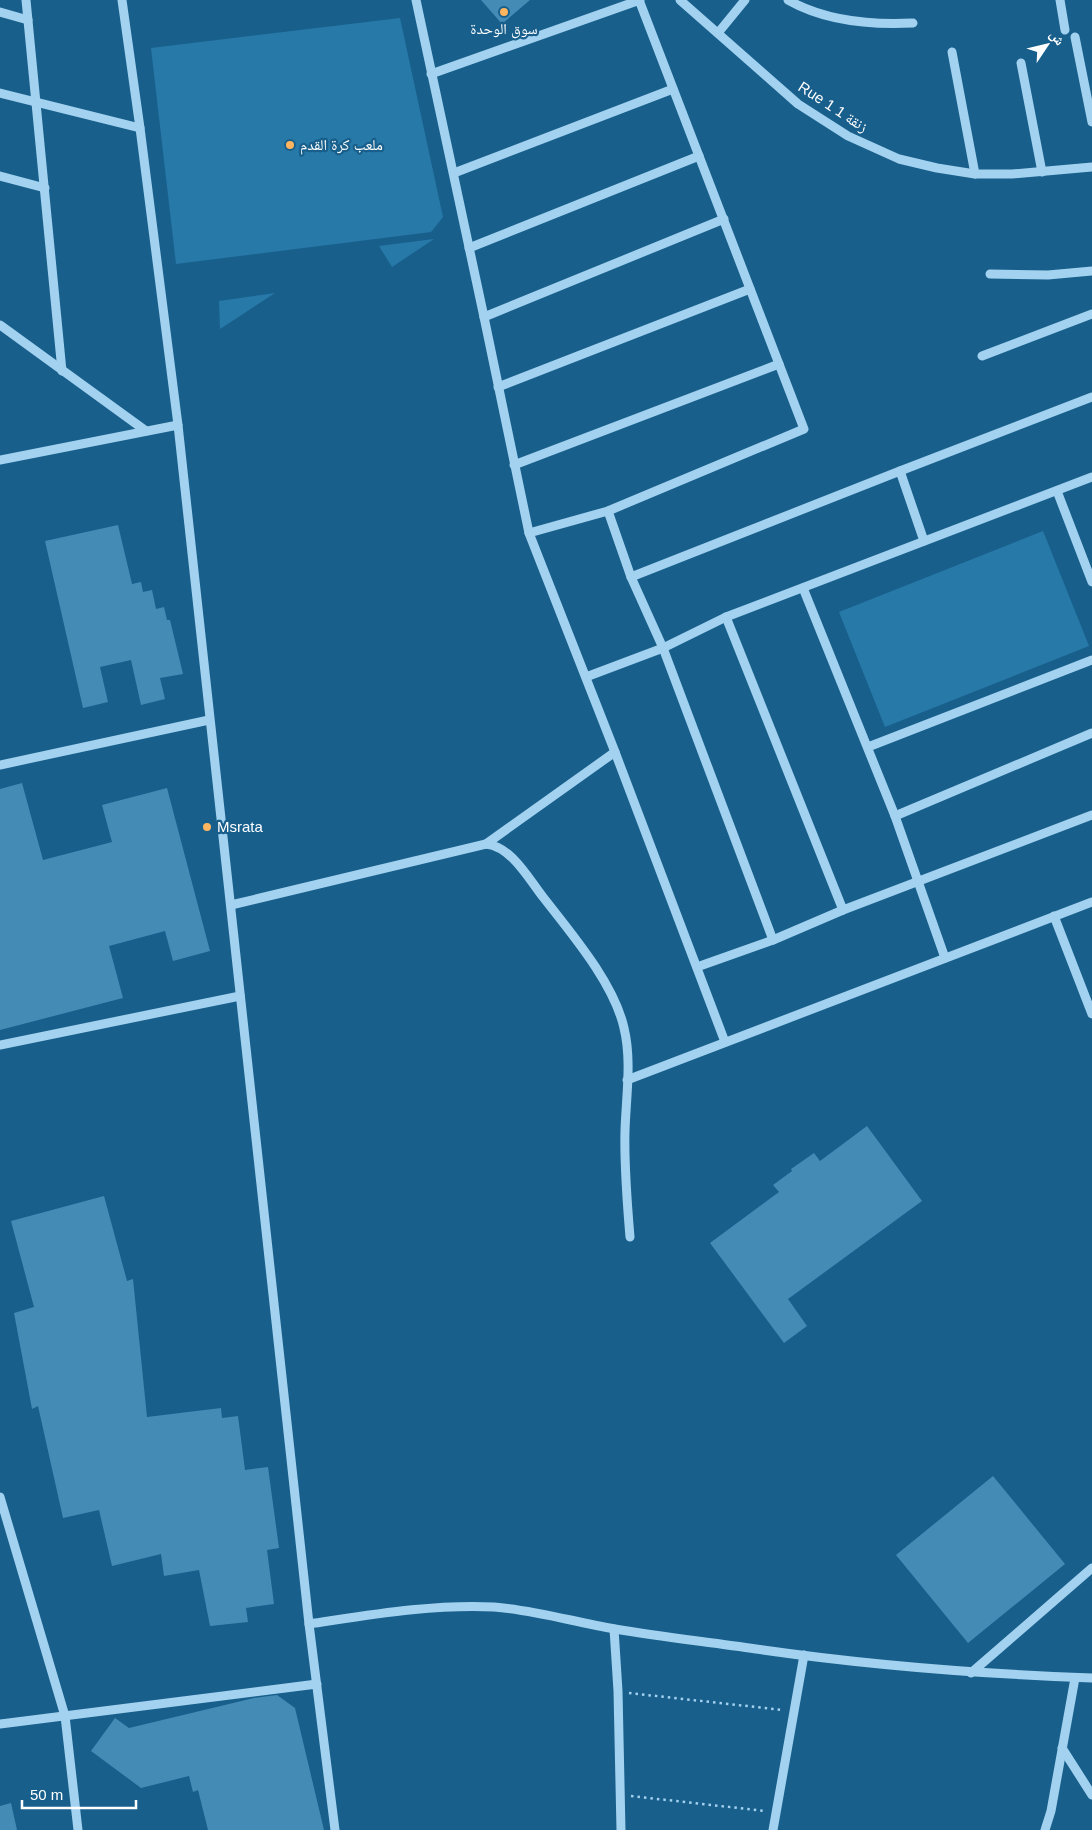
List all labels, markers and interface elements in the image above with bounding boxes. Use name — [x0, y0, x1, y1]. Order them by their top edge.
marker: سوق الوحدة — [498, 6, 510, 18]
place label: سوق الوحدة — [470, 20, 538, 39]
north arrow — [1022, 20, 1072, 70]
text: ش — [1046, 27, 1069, 49]
street label: Rue 1 زنقة 1 — [795, 78, 871, 136]
place label: ملعب كرة القدم — [300, 136, 383, 155]
marker: ملعب كرة القدم — [284, 139, 296, 151]
place label: Msrata — [217, 818, 264, 835]
marker: Msrata — [201, 821, 213, 833]
scale bar — [22, 1778, 136, 1810]
text: 50 m — [30, 1786, 63, 1803]

